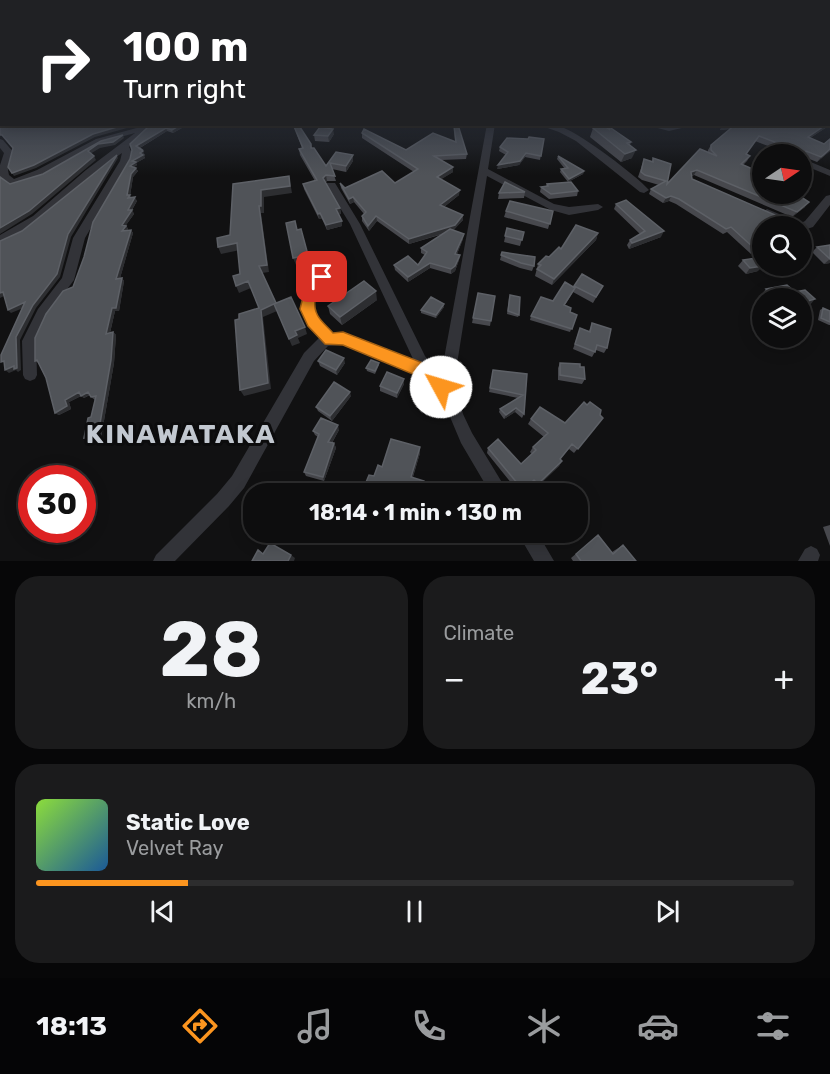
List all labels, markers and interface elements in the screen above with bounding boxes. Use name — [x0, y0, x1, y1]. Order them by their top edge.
text: 100 m — [123, 22, 248, 72]
icon: right — [24, 24, 102, 102]
text: Turn right — [123, 73, 246, 105]
north arrow — [752, 144, 812, 204]
map controls — [752, 144, 812, 348]
button: search — [752, 216, 812, 276]
pin — [296, 251, 347, 302]
icon: arrive — [305, 260, 338, 293]
button: layers — [752, 288, 812, 348]
position arrow — [409, 355, 473, 419]
district label: KINAWATAKA — [86, 418, 276, 450]
speed limit sign: 30 — [18, 465, 96, 543]
text: 18:14 · 1 min · 130 m — [309, 499, 522, 526]
text: 28 — [159, 603, 263, 696]
text: Climate — [444, 621, 514, 645]
text: 23° — [580, 652, 658, 705]
text: − — [444, 659, 465, 698]
text: + — [773, 659, 794, 698]
text: km/h — [186, 689, 236, 713]
text: Static Love — [126, 809, 250, 836]
text: Velvet Ray — [126, 836, 224, 860]
icon: previous — [146, 895, 179, 928]
icon: pause — [398, 895, 431, 928]
icon: next — [651, 895, 684, 928]
icon: directions — [179, 1005, 221, 1047]
icon: music — [294, 1005, 336, 1047]
icon: phone — [408, 1005, 450, 1047]
icon: climate — [523, 1005, 565, 1047]
icon: car — [637, 1005, 679, 1047]
icon: filters — [752, 1005, 794, 1047]
text: 18:13 — [36, 1010, 107, 1042]

